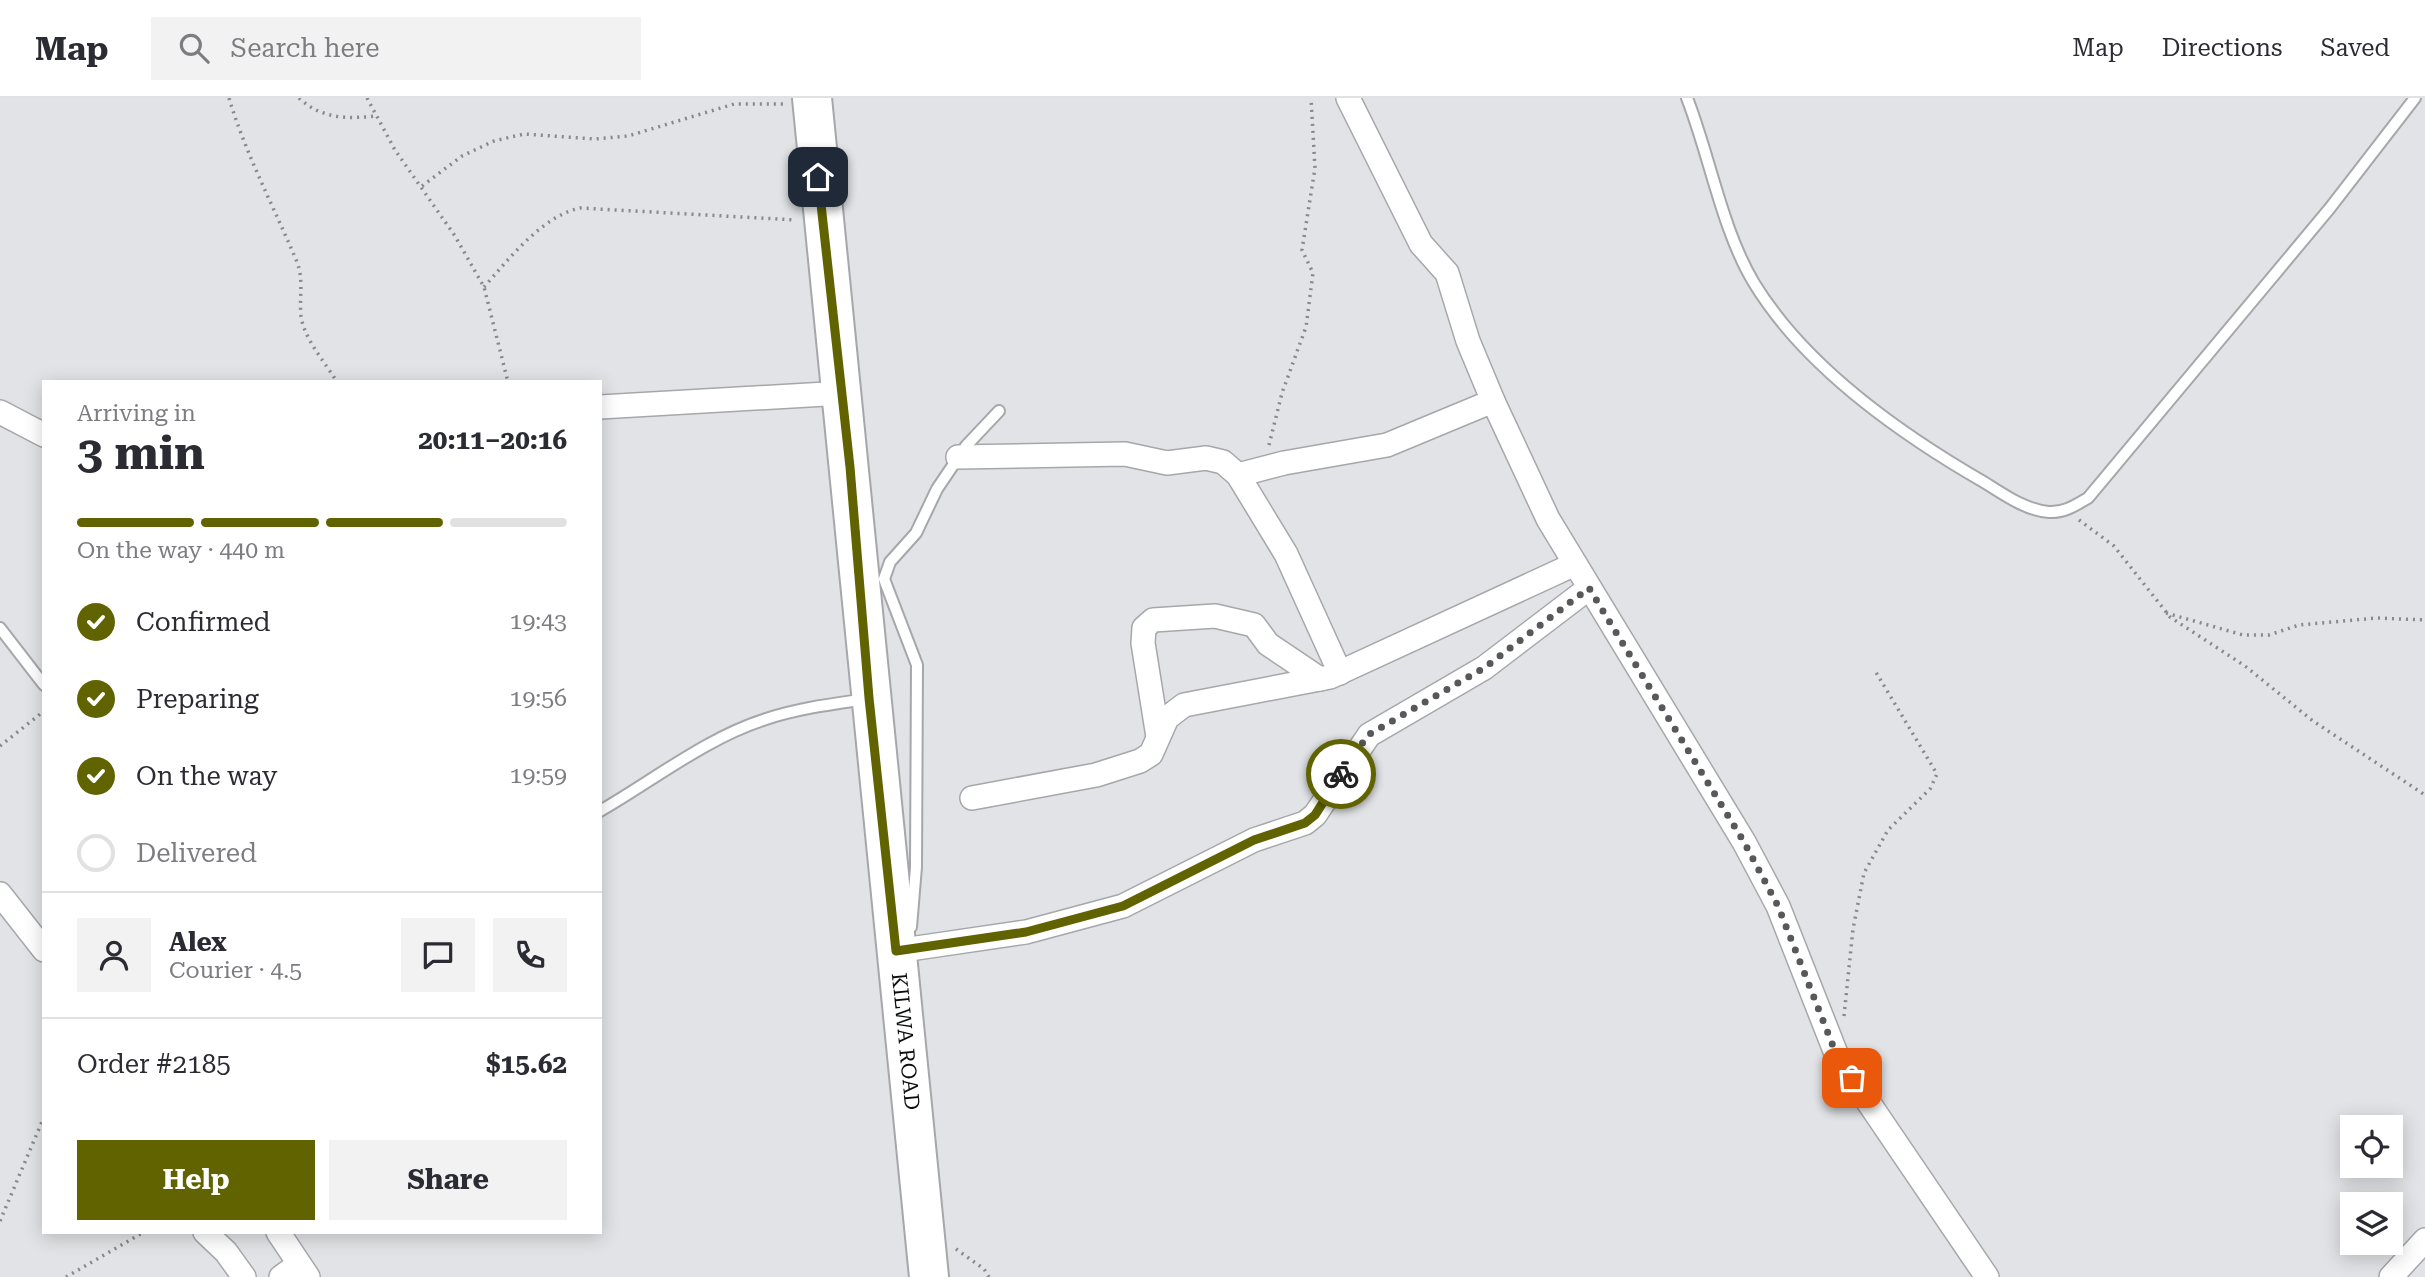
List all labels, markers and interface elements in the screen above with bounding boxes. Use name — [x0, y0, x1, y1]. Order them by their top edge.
search box — [151, 17, 641, 80]
text: Map — [35, 29, 109, 68]
icon: search — [175, 29, 213, 67]
text: Search here — [231, 33, 380, 63]
text: Map — [2072, 34, 2124, 62]
text: Directions — [2162, 34, 2282, 62]
text: Saved — [2320, 34, 2390, 62]
pin — [788, 147, 848, 207]
icon: home — [799, 158, 837, 196]
text: Arriving in — [77, 400, 196, 427]
text: 20:11–20:16 — [418, 425, 567, 455]
text: 3 min — [77, 426, 205, 480]
text: On the way · 440 m — [77, 537, 285, 564]
icon: check — [77, 603, 115, 641]
text: Confirmed — [136, 607, 271, 637]
text: 19:43 — [510, 608, 567, 635]
icon: check — [77, 680, 115, 718]
text: Preparing — [136, 684, 259, 714]
text: 19:56 — [510, 685, 567, 712]
courier — [1306, 739, 1376, 809]
icon: bike — [1322, 755, 1360, 793]
icon: check — [77, 757, 115, 795]
text: On the way — [136, 761, 277, 791]
text: 19:59 — [510, 762, 567, 789]
text: Delivered — [136, 838, 257, 868]
button: person — [77, 918, 151, 992]
button: chat — [401, 918, 475, 992]
button: phone — [493, 918, 567, 992]
text: Alex — [169, 927, 227, 957]
text: Courier · 4.5 — [169, 957, 302, 984]
street label: KILWA ROAD — [887, 972, 924, 1111]
pin — [1822, 1048, 1882, 1108]
text: Order #2185 — [77, 1049, 231, 1079]
text: $15.62 — [486, 1049, 567, 1079]
icon: bag — [1833, 1059, 1871, 1097]
map controls — [2340, 1115, 2403, 1255]
button: locate — [2340, 1115, 2403, 1178]
button: Help — [77, 1140, 315, 1220]
button: Share — [329, 1140, 567, 1220]
button: layers — [2340, 1192, 2403, 1255]

